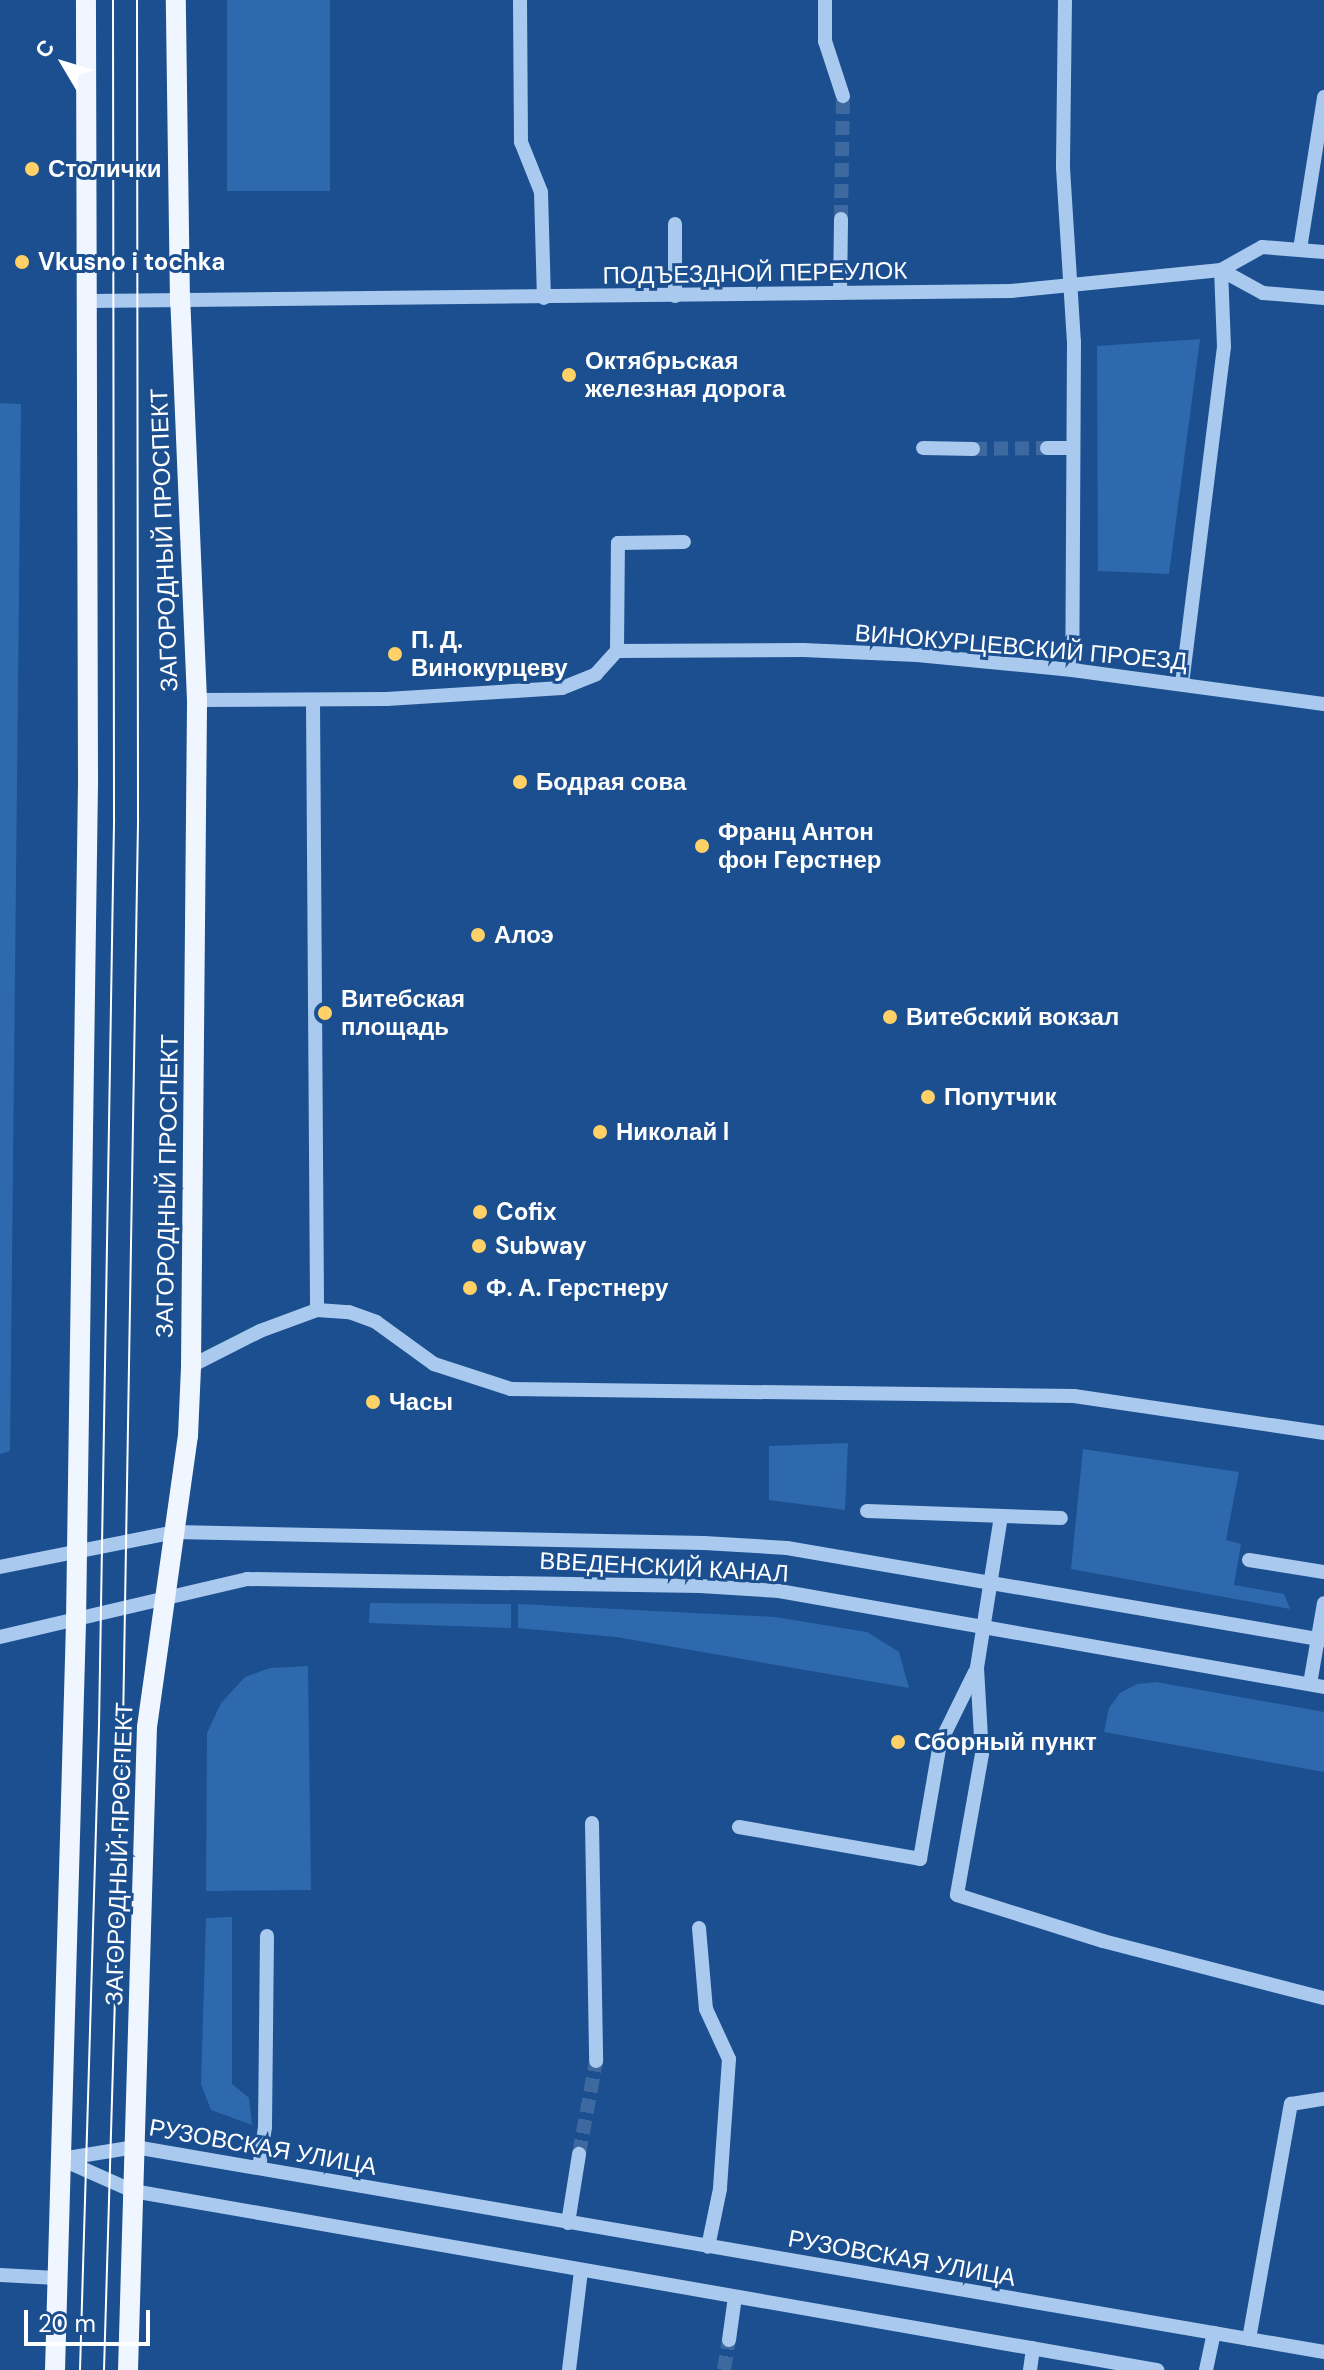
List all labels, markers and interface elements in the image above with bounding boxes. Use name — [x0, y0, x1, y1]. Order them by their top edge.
north arrow — [24, 24, 104, 104]
text: С — [28, 34, 61, 64]
place label: Столички — [48, 155, 162, 183]
marker: Столички — [23, 160, 41, 178]
place label: Vkusno i tochka — [38, 248, 225, 276]
marker: Vkusno i tochka — [13, 253, 31, 271]
street label: ПОДЪЕЗДНОЙ ПЕРЕУЛОК — [602, 256, 908, 290]
place label: Октябрьская железная дорога — [585, 347, 785, 403]
marker: Октябрьская железная дорога — [560, 366, 578, 384]
street label: ЗАГОРОДНЫЙ ПРОСПЕКТ — [144, 388, 184, 692]
street label: ВИНОКУРЦЕВСКИЙ ПРОЕЗД — [854, 618, 1188, 676]
place label: П. Д. Винокурцеву — [411, 626, 568, 682]
marker: П. Д. Винокурцеву — [386, 645, 404, 663]
place label: Бодрая сова — [536, 768, 686, 796]
marker: Бодрая сова — [511, 773, 529, 791]
place label: Франц Антон фон Герстнер — [718, 818, 881, 874]
marker: Франц Антон фон Герстнер — [693, 837, 711, 855]
place label: Алоэ — [494, 921, 554, 949]
marker: Алоэ — [469, 926, 487, 944]
place label: Витебская площадь — [341, 985, 465, 1041]
place label: Витебский вокзал — [906, 1003, 1119, 1031]
marker: Витебская площадь — [316, 1004, 334, 1022]
marker: Витебский вокзал — [881, 1008, 899, 1026]
street label: ЗАГОРОДНЫЙ ПРОСПЕКТ — [150, 1034, 184, 1338]
place label: Попутчик — [944, 1083, 1056, 1111]
marker: Попутчик — [919, 1088, 937, 1106]
place label: Николай I — [616, 1118, 729, 1146]
marker: Николай I — [591, 1123, 609, 1141]
place label: Cofix — [496, 1198, 557, 1226]
marker: Cofix — [471, 1203, 489, 1221]
place label: Subway — [495, 1232, 587, 1260]
marker: Subway — [470, 1237, 488, 1255]
place label: Ф. А. Герстнеру — [486, 1274, 668, 1302]
marker: Ф. А. Герстнеру — [461, 1279, 479, 1297]
place label: Часы — [389, 1388, 453, 1416]
marker: Часы — [364, 1393, 382, 1411]
street label: ВВЕДЕНСКИЙ КАНАЛ — [539, 1546, 789, 1588]
street label: ЗАГОРОДНЫЙ ПРОСПЕКТ — [99, 1702, 139, 2006]
place label: Сборный пункт — [914, 1728, 1097, 1756]
marker: Сборный пункт — [889, 1733, 907, 1751]
street label: РУЗОВСКАЯ УЛИЦА — [147, 2113, 379, 2181]
street label: РУЗОВСКАЯ УЛИЦА — [786, 2224, 1018, 2292]
scale bar — [28, 2294, 154, 2344]
text: 20 m — [38, 2308, 96, 2339]

